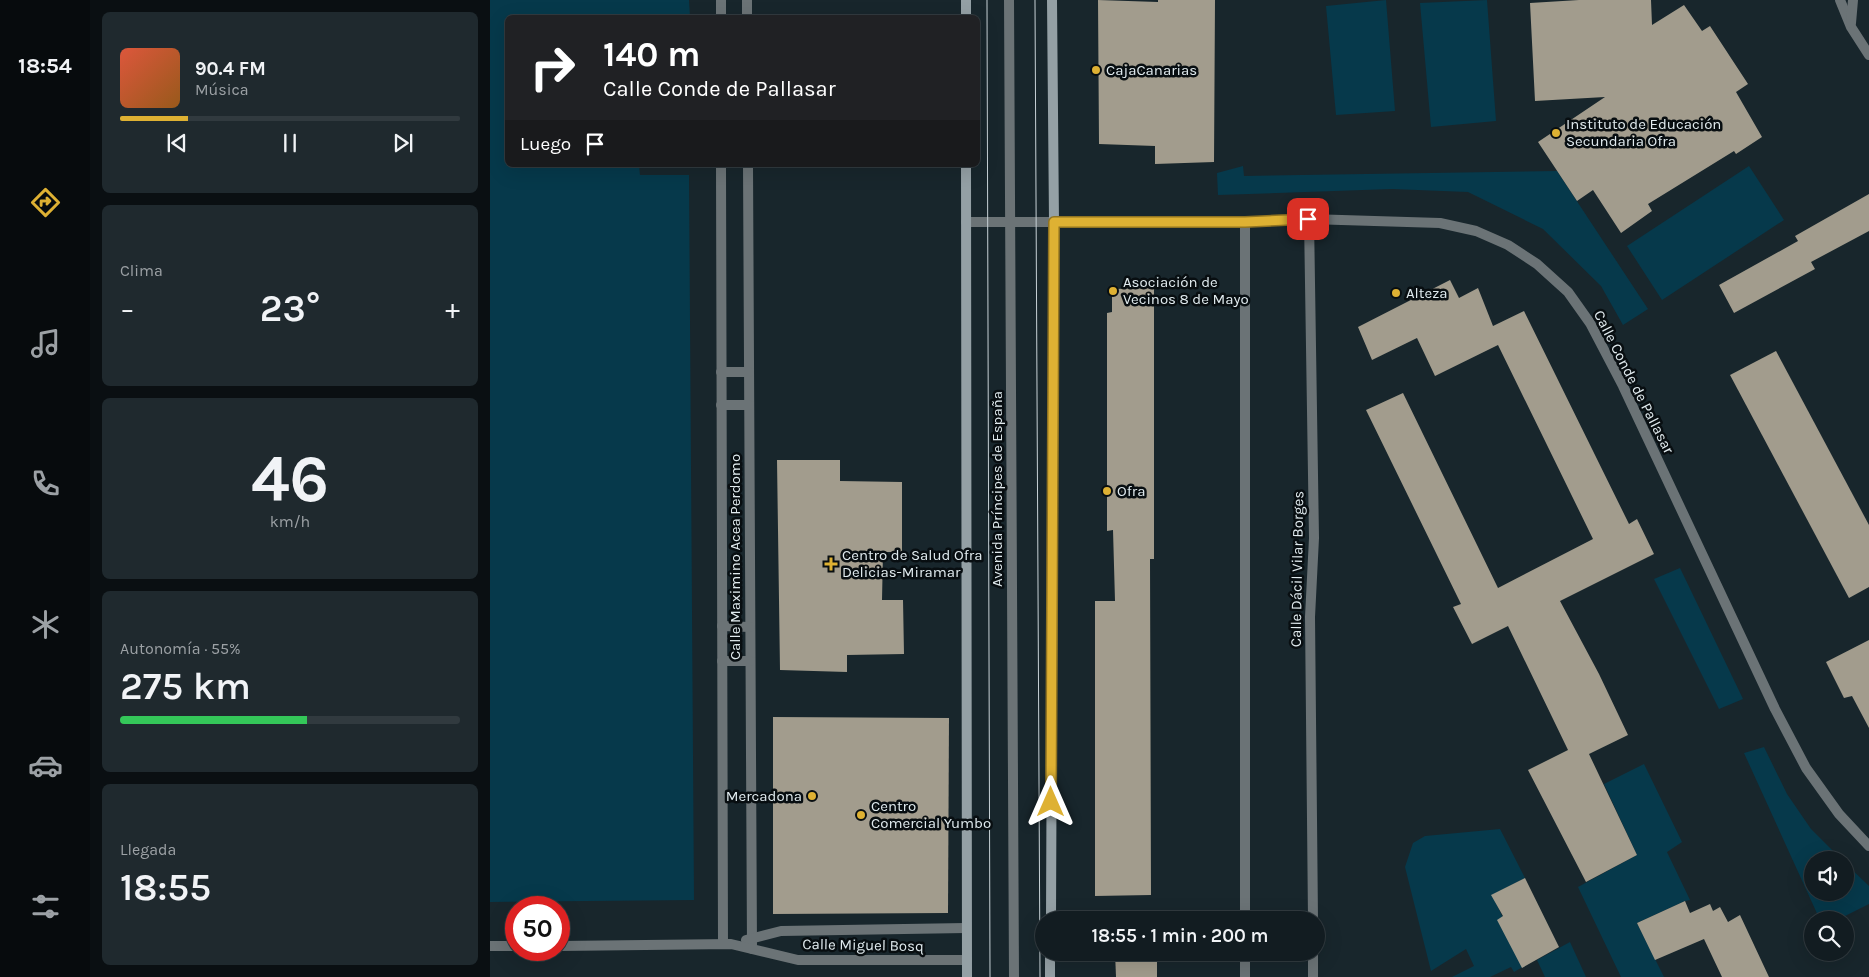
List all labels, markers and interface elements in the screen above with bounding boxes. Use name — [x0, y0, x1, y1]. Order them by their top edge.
text: 140 m — [603, 34, 701, 75]
icon: right — [520, 35, 585, 100]
text: 18:54 — [18, 53, 72, 79]
text: 90.4 FM — [195, 58, 266, 80]
place label: CajaCanarias — [1106, 61, 1197, 79]
marker: CajaCanarias — [1090, 64, 1102, 76]
text: Calle Conde de Pallasar — [603, 76, 836, 102]
text: Música — [195, 80, 248, 99]
place label: Instituto de Educación Secundaria Ofra — [1566, 115, 1721, 150]
marker: Instituto de Educación Secundaria Ofra — [1550, 127, 1562, 139]
icon: previous — [163, 129, 191, 157]
icon: pause — [276, 129, 304, 157]
icon: next — [389, 129, 417, 157]
icon: arrive — [581, 130, 609, 158]
text: Luego — [520, 133, 571, 155]
icon: directions — [28, 185, 63, 220]
pin — [1287, 198, 1329, 240]
icon: arrive — [1294, 205, 1322, 233]
text: Clima — [120, 261, 163, 280]
place label: Asociación de Vecinos 8 de Mayo — [1123, 273, 1249, 308]
place label: Alteza — [1406, 284, 1448, 302]
marker: Asociación de Vecinos 8 de Mayo — [1107, 285, 1119, 297]
text: 23° — [260, 286, 320, 331]
marker: Alteza — [1390, 287, 1402, 299]
text: − — [120, 292, 135, 325]
text: + — [445, 292, 460, 325]
street label: Calle Conde de Pallasar — [1590, 307, 1678, 457]
icon: music — [28, 326, 63, 361]
street label: Avenida Príncipes de España — [988, 391, 1006, 587]
text: 46 — [251, 441, 329, 517]
street label: Calle Maximino Acea Perdomo — [726, 454, 744, 660]
icon: phone — [28, 466, 63, 501]
place label: Ofra — [1117, 482, 1146, 500]
marker: Ofra — [1101, 485, 1113, 497]
street label: Calle Dácil Vilar Borges — [1287, 491, 1307, 647]
text: km/h — [270, 512, 310, 531]
place label: Centro de Salud Ofra Delicias-Miramar — [842, 546, 982, 581]
marker: Centro de Salud Ofra Delicias-Miramar — [824, 557, 838, 571]
icon: climate — [28, 607, 63, 642]
text: Autonomía · 55% — [120, 639, 241, 658]
text: 275 km — [120, 664, 251, 709]
icon: car — [28, 748, 63, 783]
position arrow — [1024, 775, 1076, 827]
place label: Mercadona — [726, 787, 802, 805]
marker: Mercadona — [806, 790, 818, 802]
place label: Centro Comercial Yumbo — [871, 797, 991, 832]
marker: Centro Comercial Yumbo — [855, 809, 867, 821]
text: Llegada — [120, 840, 176, 859]
map controls — [1804, 851, 1854, 961]
button: sound — [1804, 851, 1854, 901]
text: 18:55 — [120, 865, 211, 910]
icon: filters — [28, 889, 63, 924]
speed limit sign: 50 — [505, 896, 570, 961]
button: search — [1804, 911, 1854, 961]
text: 18:55 · 1 min · 200 m — [1091, 925, 1269, 947]
street label: Calle Miguel Bosq — [802, 935, 924, 955]

